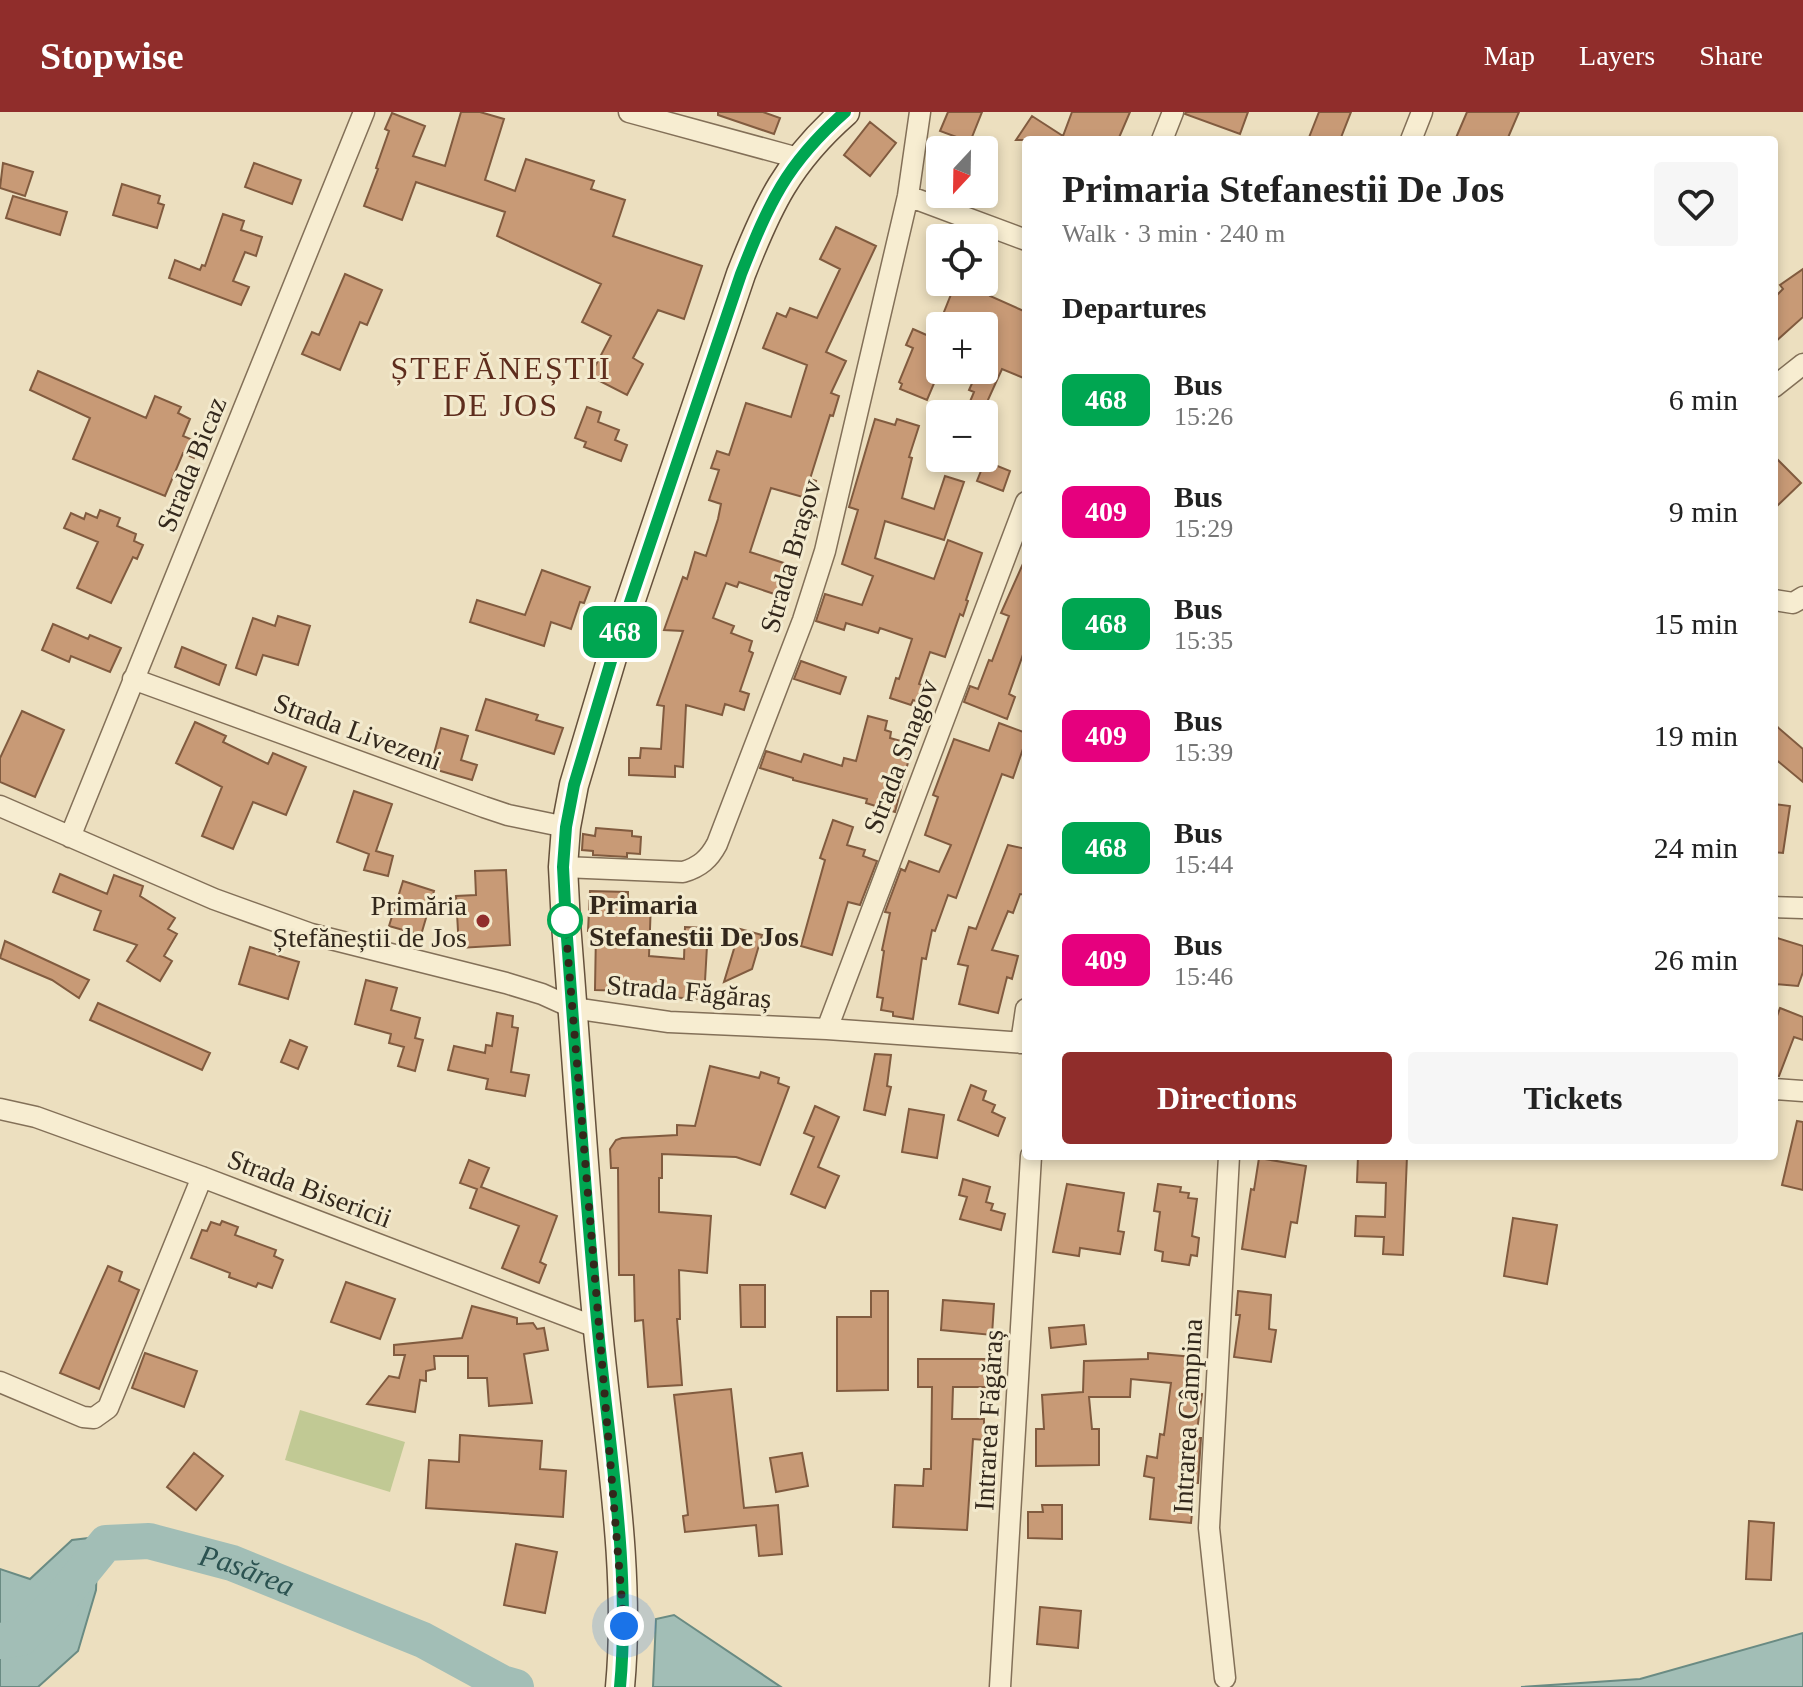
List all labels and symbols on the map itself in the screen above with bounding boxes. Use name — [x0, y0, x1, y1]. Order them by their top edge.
north arrow — [926, 136, 998, 208]
district label: ȘTEFĂNEȘTII DE JOS — [390, 350, 612, 423]
street label: Strada Bicaz — [150, 392, 232, 536]
street label: Strada Brașov — [754, 476, 827, 636]
line badge: 468 — [574, 606, 666, 658]
street label: Strada Snagov — [857, 675, 944, 838]
street label: Strada Livezeni — [270, 687, 446, 776]
place label: Primaria Stefanestii De Jos — [589, 889, 799, 952]
place label: Primăria Ștefăneștii de Jos — [273, 890, 468, 953]
marker: Primaria Stefanestii De Jos — [548, 903, 582, 937]
marker: Primăria Ștefăneștii de Jos — [474, 912, 492, 930]
street label: Strada Făgăraș — [605, 969, 773, 1014]
street label: Strada Bisericii — [223, 1143, 397, 1234]
street label: Intrarea Câmpina — [1167, 1317, 1208, 1514]
street label: Intrarea Făgăraș — [968, 1329, 1009, 1511]
water label: Pasărea — [195, 1538, 299, 1602]
your location — [604, 1606, 644, 1646]

